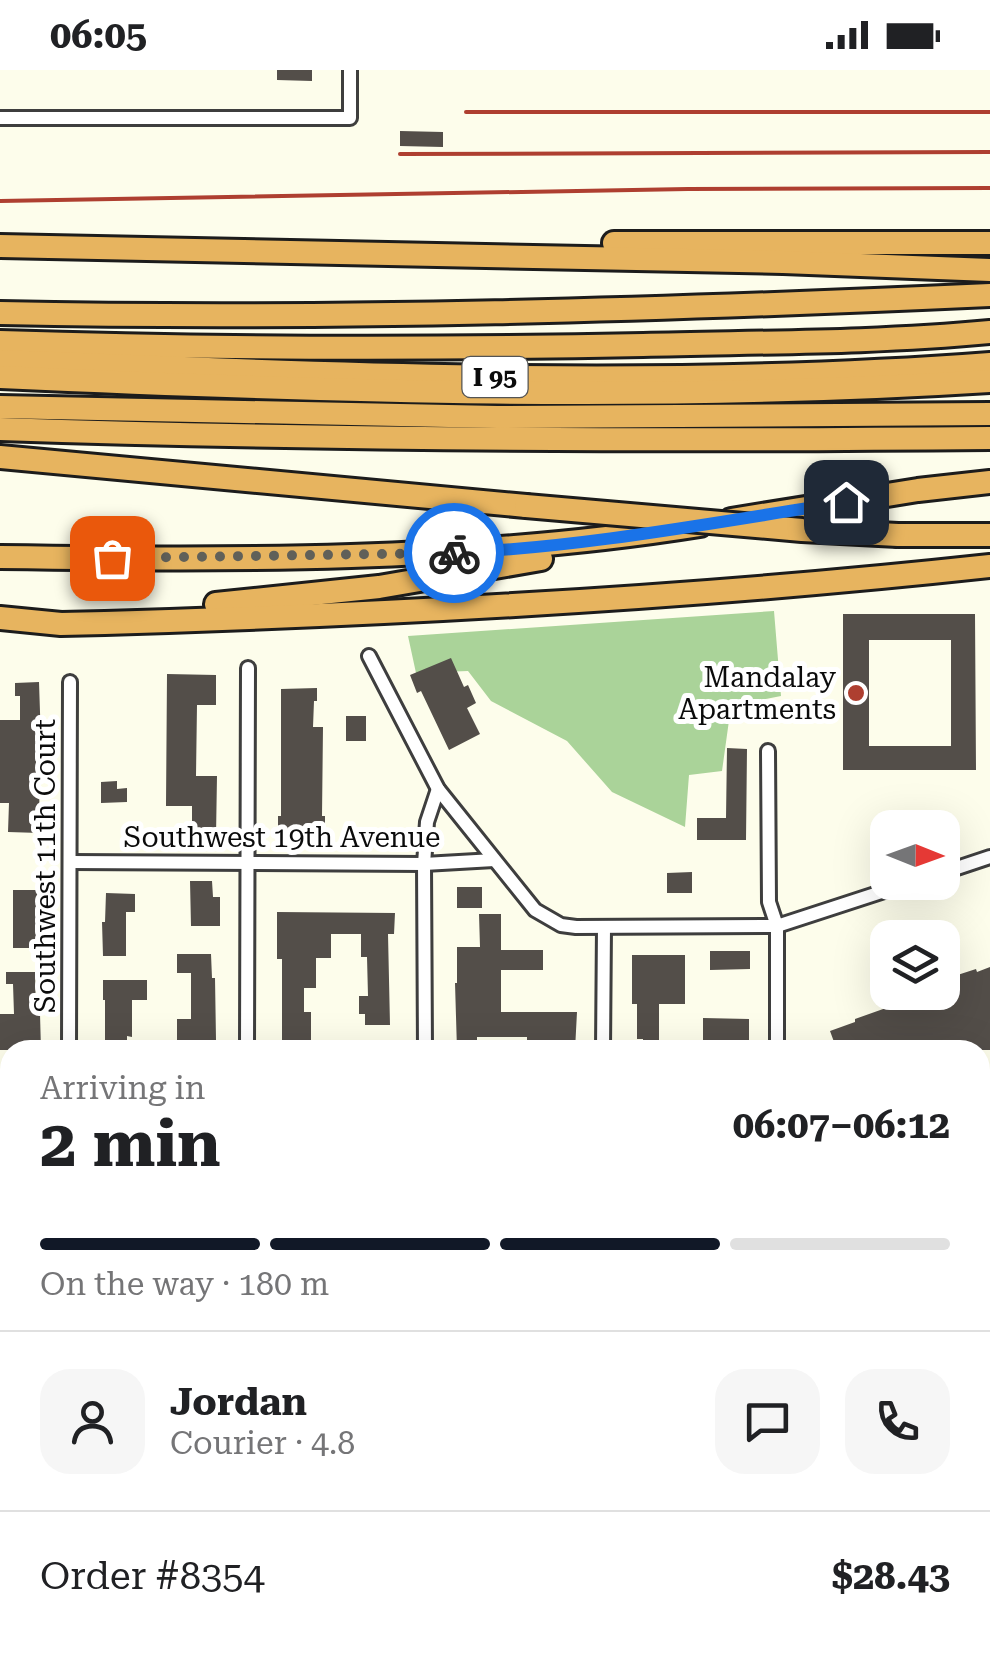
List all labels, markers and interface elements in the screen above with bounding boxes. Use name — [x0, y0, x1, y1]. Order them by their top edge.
text: 06:05 — [50, 13, 147, 57]
road number: I 95 — [462, 357, 528, 397]
pin — [804, 460, 889, 545]
icon: home — [819, 475, 874, 530]
courier — [404, 503, 504, 603]
pin — [70, 516, 155, 601]
icon: bike — [427, 526, 482, 581]
icon: bag — [85, 531, 140, 586]
place label: Mandalay Apartments — [678, 661, 836, 726]
marker: Mandalay Apartments — [845, 682, 867, 704]
street label: Southwest 11th Court — [29, 719, 62, 1013]
north arrow — [870, 810, 960, 900]
map controls — [870, 810, 960, 1010]
street label: Southwest 19th Avenue — [124, 821, 440, 854]
button: layers — [870, 920, 960, 1010]
text: Arriving in — [40, 1069, 205, 1107]
text: 06:07–06:12 — [733, 1103, 950, 1147]
text: 2 min — [40, 1106, 221, 1182]
text: On the way · 180 m — [40, 1265, 329, 1303]
button: person — [40, 1369, 145, 1474]
button: chat — [715, 1369, 820, 1474]
button: phone — [845, 1369, 950, 1474]
text: Jordan — [170, 1380, 307, 1424]
text: Courier · 4.8 — [170, 1424, 355, 1462]
text: Order #8354 — [40, 1554, 265, 1598]
text: $28.43 — [832, 1554, 950, 1598]

